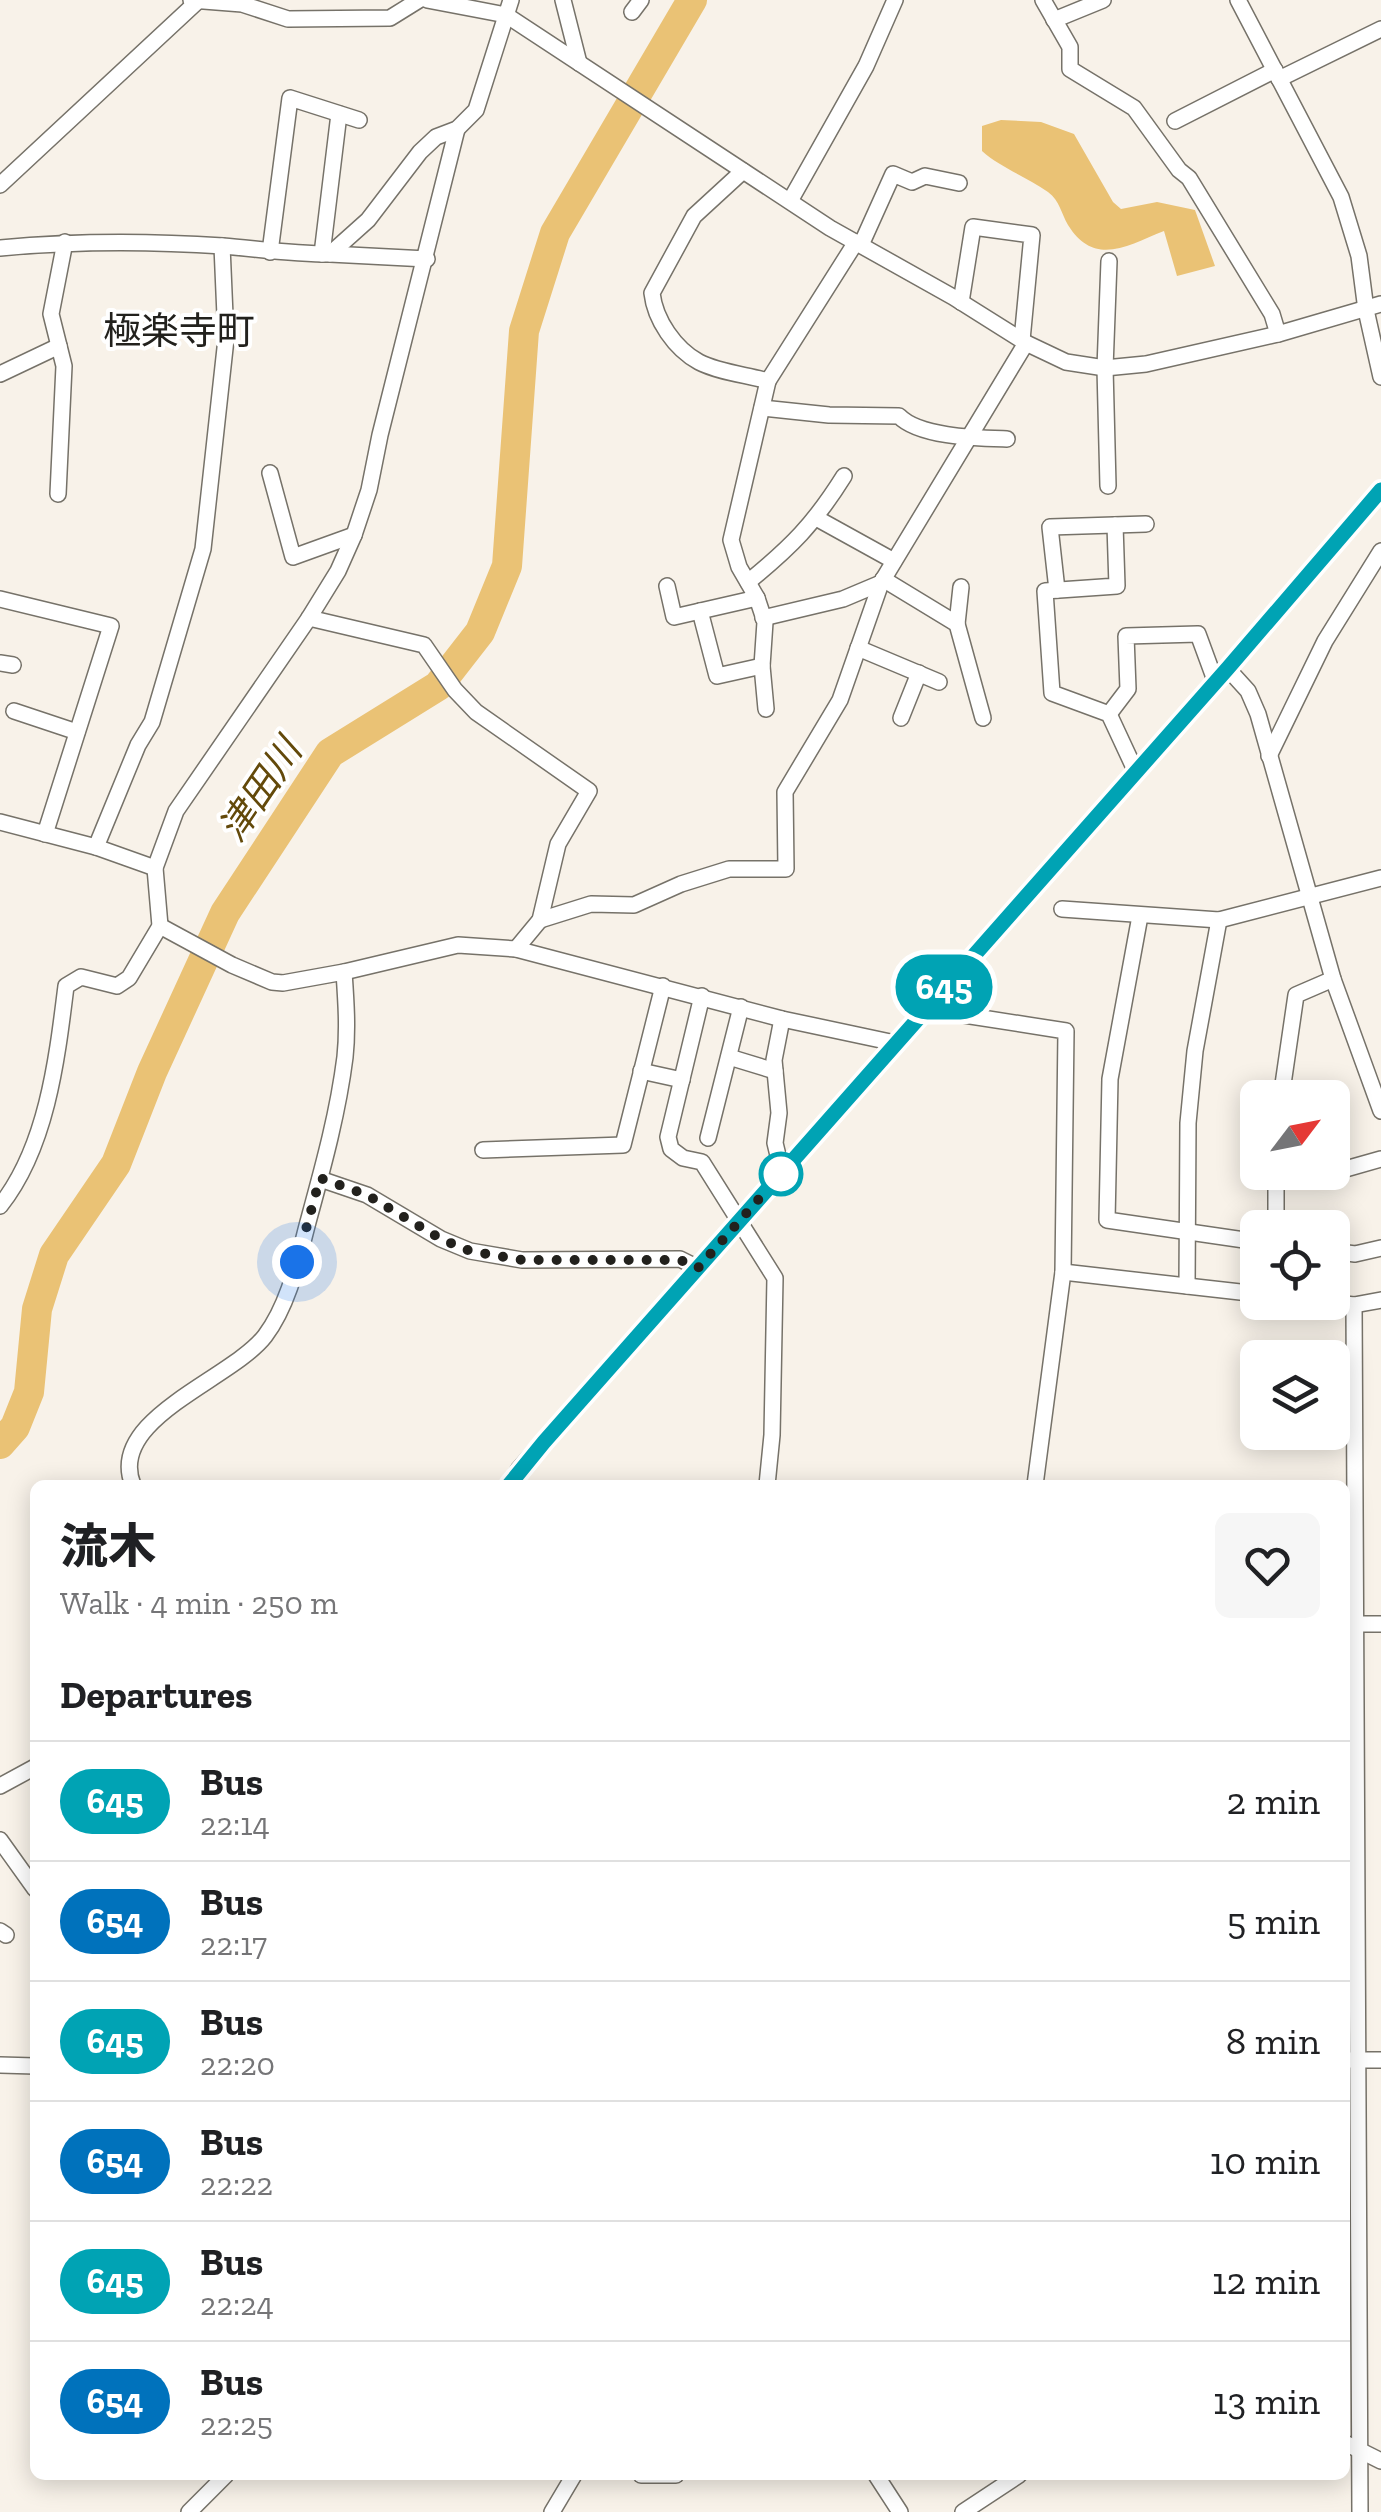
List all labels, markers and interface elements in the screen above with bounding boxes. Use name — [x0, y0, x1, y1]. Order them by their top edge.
district label: 極楽寺町 — [103, 308, 255, 354]
water label: 津田川 — [209, 727, 313, 850]
line badge: 645 — [886, 954, 1002, 1020]
text: 645 — [916, 966, 972, 1008]
north arrow — [1240, 1080, 1350, 1190]
map controls — [1240, 1080, 1350, 1450]
unlabelled marker — [760, 1153, 802, 1195]
button: locate — [1240, 1210, 1350, 1320]
your location — [272, 1237, 322, 1287]
button: layers — [1240, 1340, 1350, 1450]
button: heart — [1215, 1513, 1320, 1618]
text: 流木 — [60, 1518, 156, 1575]
text: Walk · 4 min · 250 m — [60, 1584, 338, 1622]
text: Departures — [60, 1672, 252, 1718]
text: Bus — [200, 1759, 263, 1805]
text: 2 min — [1227, 1778, 1320, 1824]
text: 645 — [87, 1780, 143, 1822]
text: 22:14 — [200, 1805, 270, 1843]
text: Bus — [200, 1879, 263, 1925]
text: 5 min — [1227, 1898, 1320, 1944]
text: 654 — [87, 1900, 143, 1942]
text: 22:17 — [200, 1925, 267, 1963]
text: Bus — [200, 1999, 263, 2045]
text: 8 min — [1226, 2018, 1320, 2064]
text: 645 — [87, 2020, 143, 2062]
text: 22:20 — [200, 2045, 275, 2083]
text: Bus — [200, 2119, 263, 2165]
text: 10 min — [1210, 2138, 1320, 2184]
text: 654 — [87, 2140, 143, 2182]
text: 22:22 — [200, 2165, 273, 2203]
text: Bus — [200, 2239, 263, 2285]
text: 12 min — [1212, 2258, 1320, 2304]
text: 645 — [87, 2260, 143, 2302]
text: 22:24 — [200, 2285, 274, 2323]
text: Bus — [200, 2359, 263, 2405]
text: 13 min — [1213, 2378, 1320, 2424]
text: 654 — [87, 2380, 143, 2422]
text: 22:25 — [200, 2405, 273, 2443]

